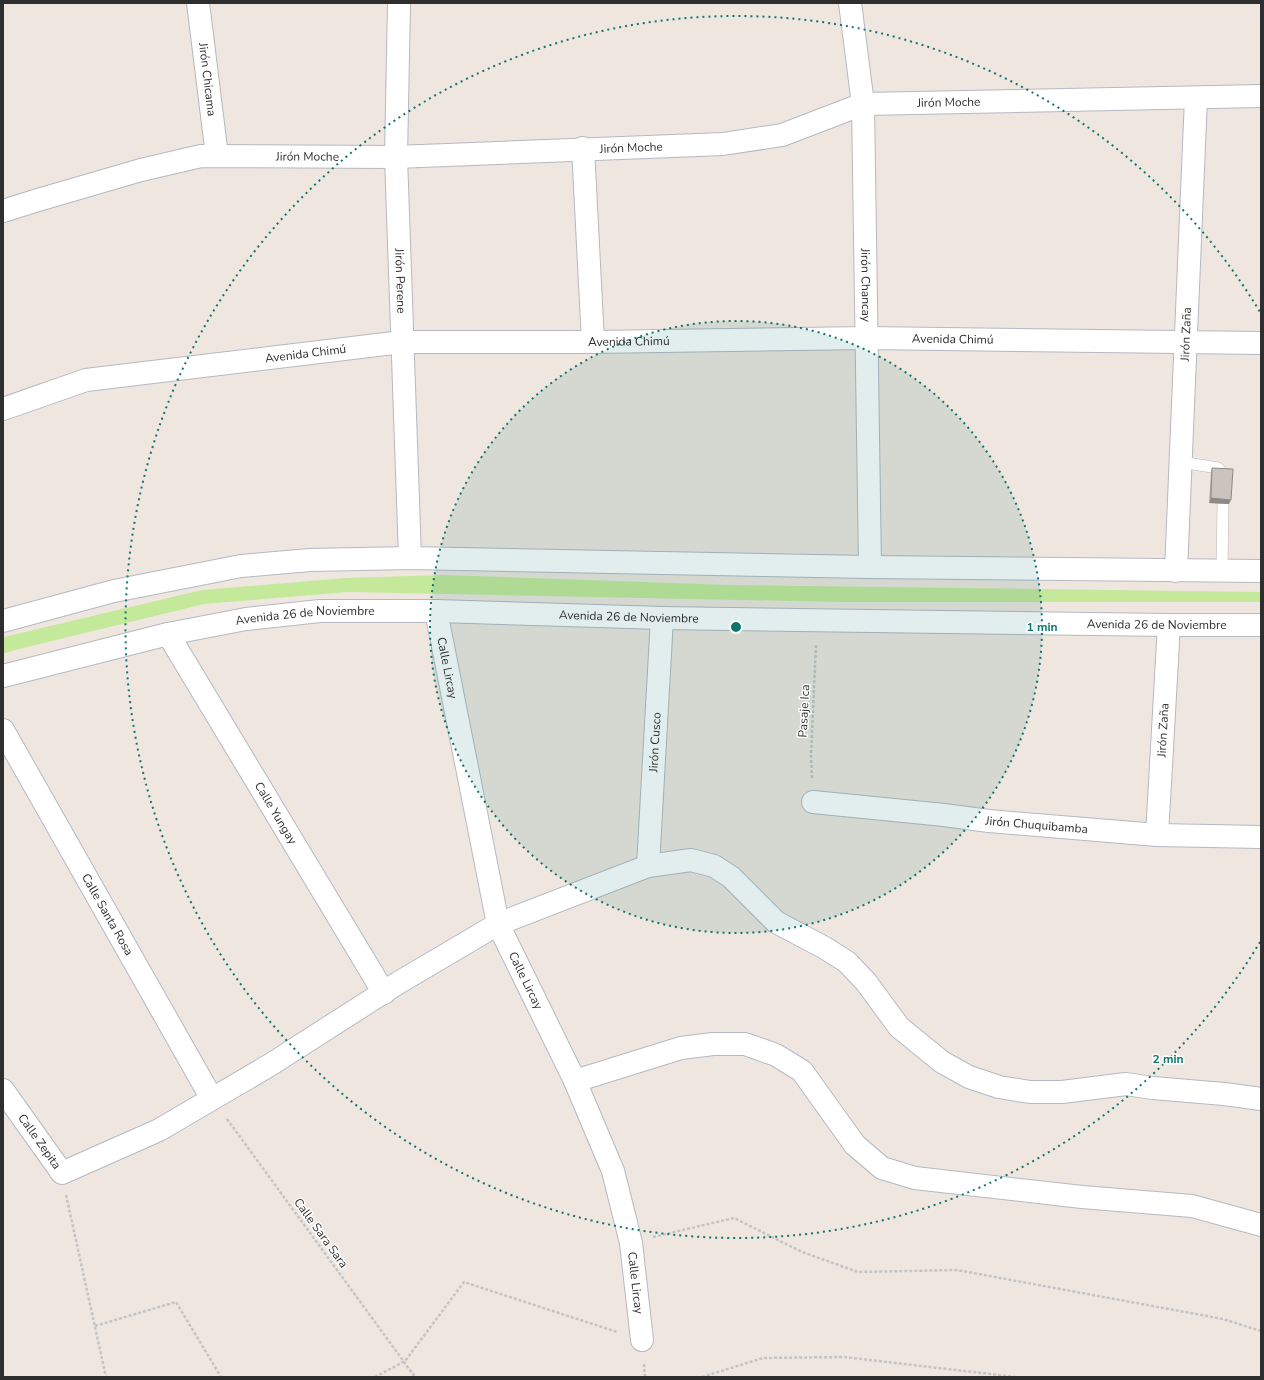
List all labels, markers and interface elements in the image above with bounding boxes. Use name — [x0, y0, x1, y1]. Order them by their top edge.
street label: Jirón Chicama — [195, 41, 220, 117]
street label: Jirón Moche — [916, 94, 981, 111]
street label: Jirón Moche — [598, 138, 663, 157]
street label: Jirón Moche — [275, 148, 339, 165]
street label: Jirón Perene — [391, 247, 409, 314]
street label: Jirón Chancay — [857, 247, 874, 323]
street label: Jirón Zaña — [1177, 307, 1195, 363]
street label: Avenida Chimú — [912, 331, 994, 348]
street label: Avenida Chimú — [588, 333, 670, 350]
street label: Avenida Chimú — [264, 341, 347, 366]
street label: Avenida 26 de Noviembre — [234, 603, 375, 629]
street label: Avenida 26 de Noviembre — [559, 607, 699, 627]
street label: Avenida 26 de Noviembre — [1087, 616, 1227, 633]
text: 1 min — [1026, 619, 1058, 635]
centre of rings — [729, 620, 743, 634]
street label: Calle Lircay — [433, 636, 461, 701]
street label: Pasaje Ica — [795, 684, 813, 738]
street label: Jirón Zaña — [1153, 703, 1173, 759]
street label: Jirón Cusco — [645, 711, 665, 774]
street label: Calle Yungay — [251, 779, 301, 848]
street label: Jirón Chuquibamba — [984, 812, 1089, 837]
street label: Calle Santa Rosa — [78, 871, 137, 958]
street label: Calle Lircay — [505, 949, 547, 1013]
text: 2 min — [1152, 1051, 1184, 1067]
street label: Calle Zepita — [14, 1110, 65, 1172]
street label: Calle Sara Sara — [290, 1195, 352, 1271]
street label: Calle Lircay — [624, 1251, 647, 1316]

